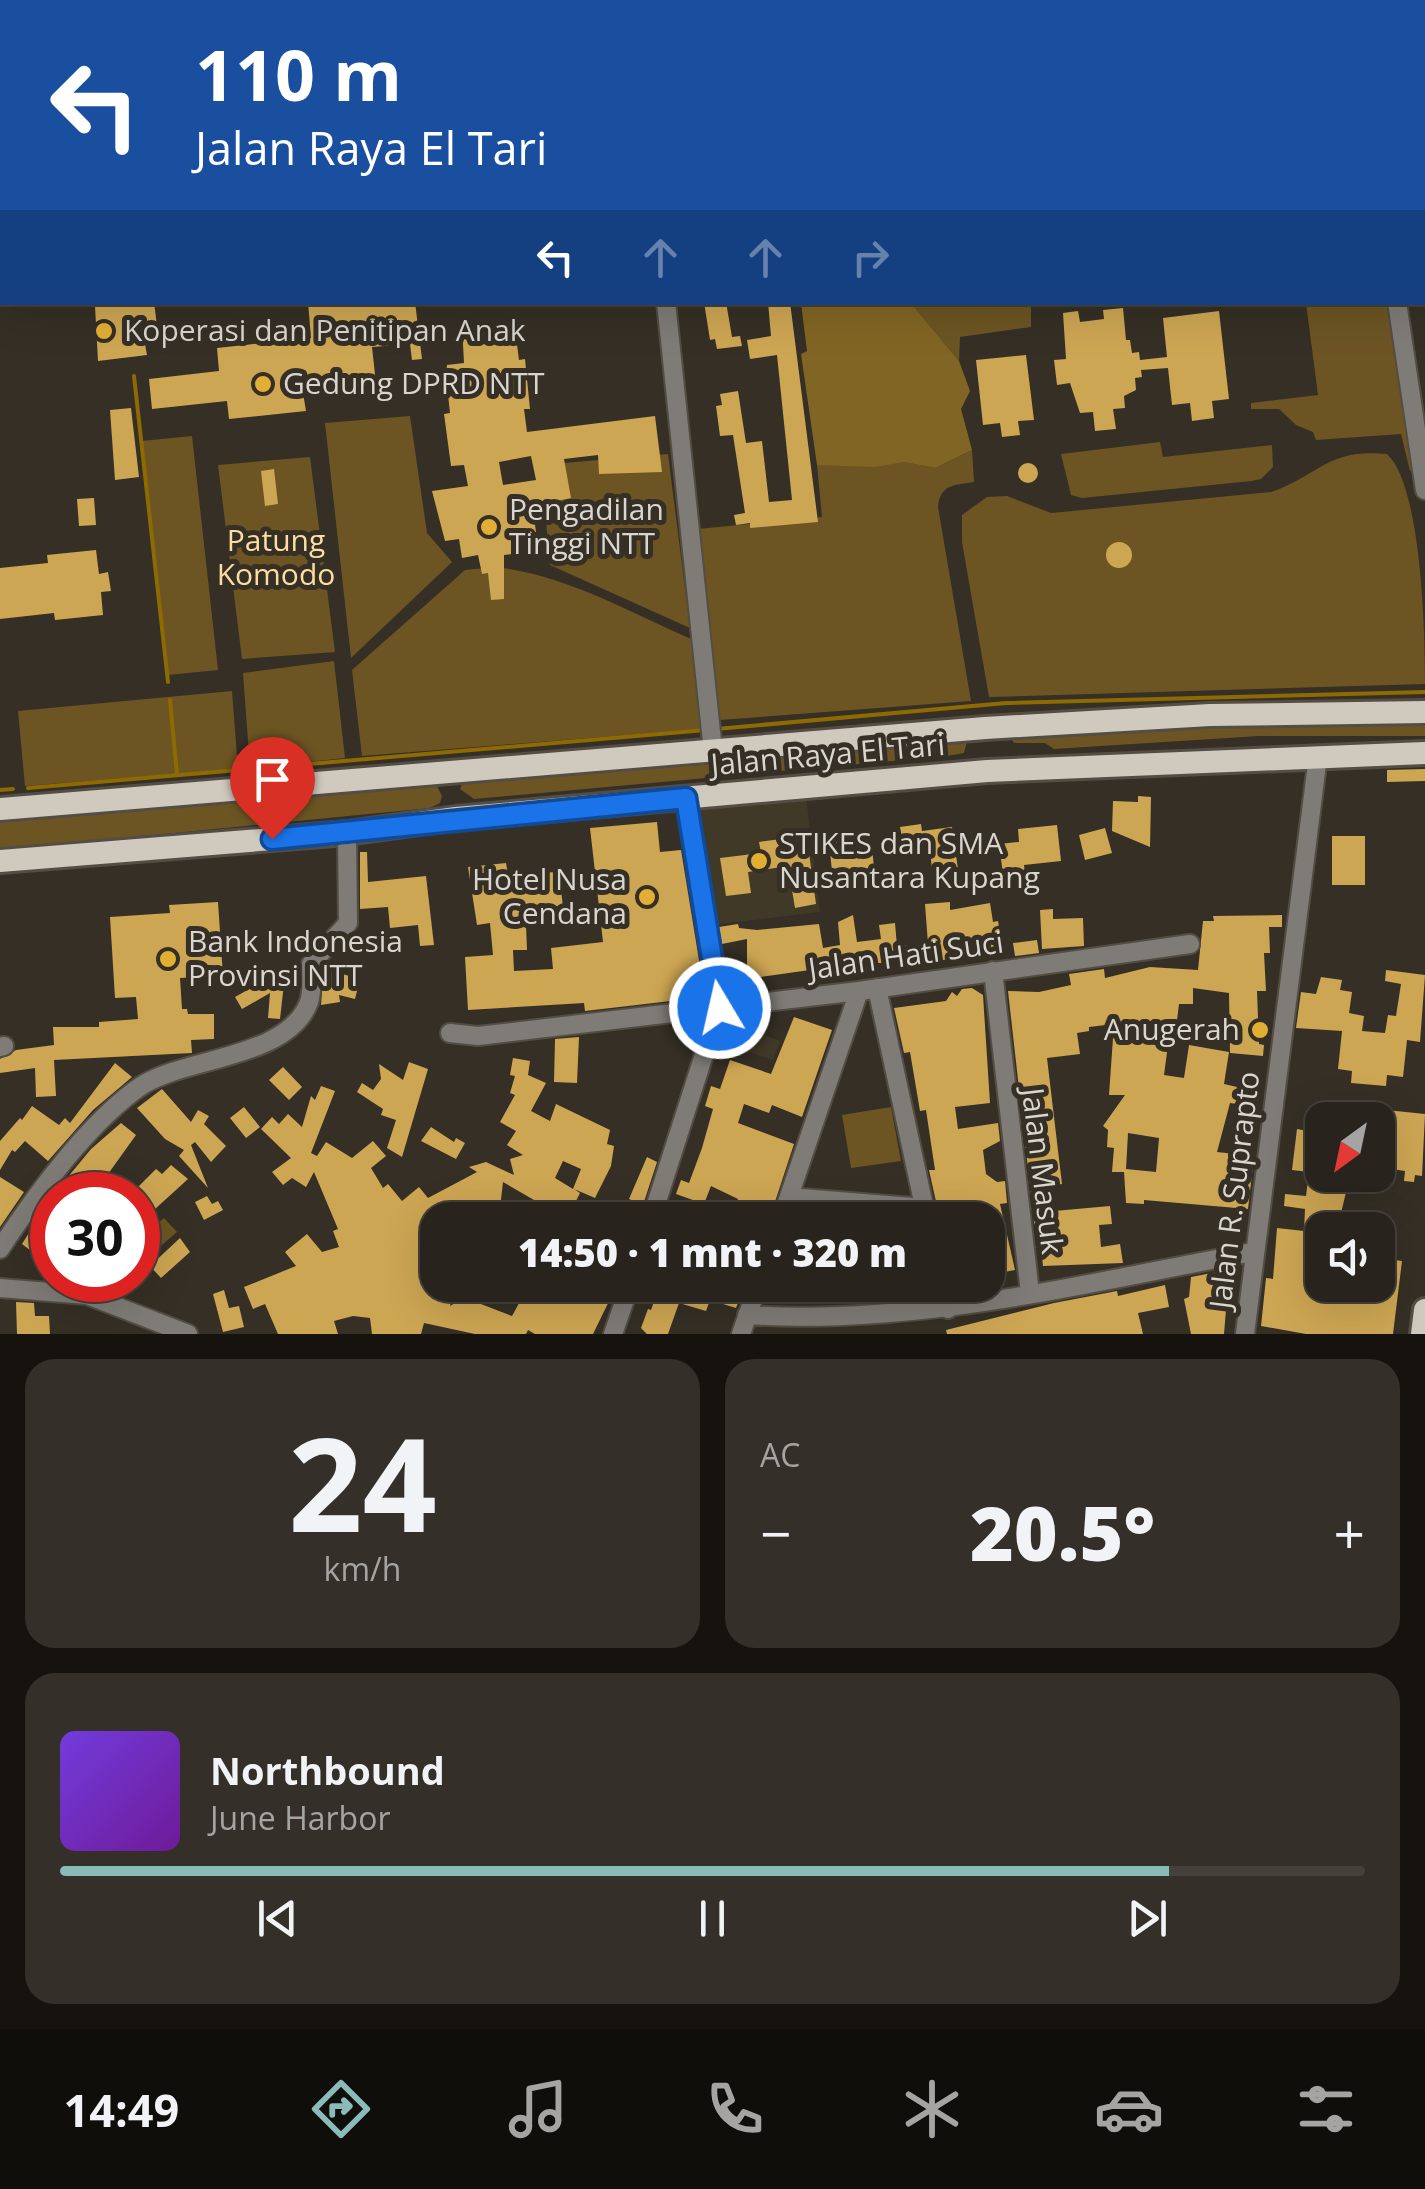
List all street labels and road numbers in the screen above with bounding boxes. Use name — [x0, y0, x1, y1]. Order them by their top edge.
street label: Jalan Raya El Tari — [706, 723, 947, 784]
street label: Jalan Hati Suci — [803, 921, 1006, 989]
street label: Jalan R. Suprapto — [1198, 1069, 1268, 1314]
street label: Jalan Masuk — [1013, 1082, 1074, 1257]

